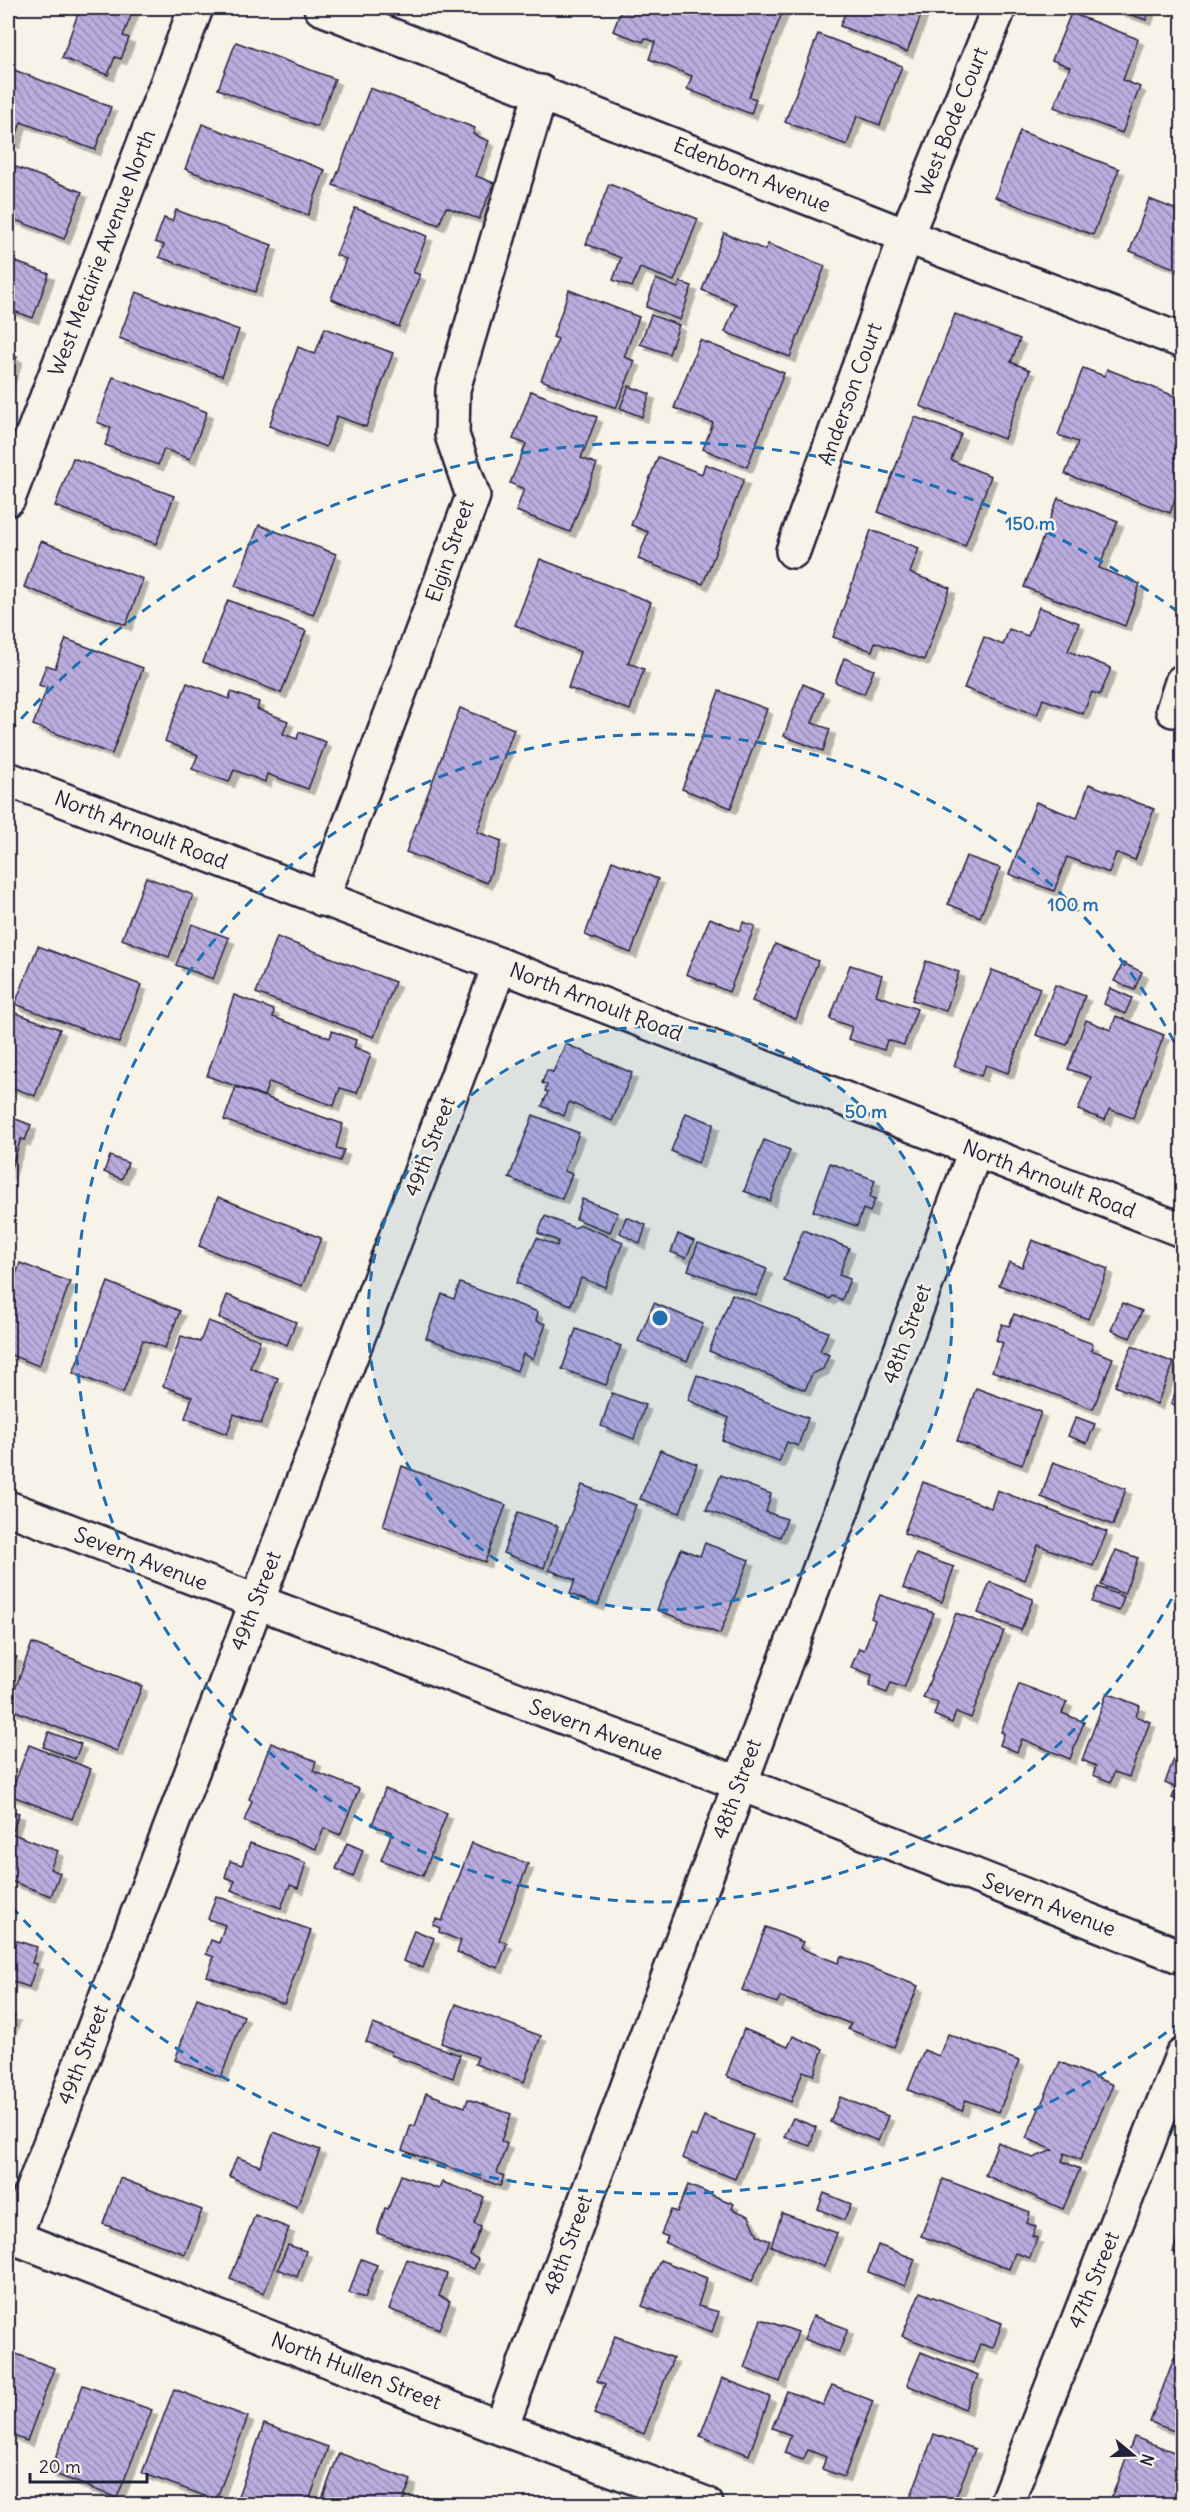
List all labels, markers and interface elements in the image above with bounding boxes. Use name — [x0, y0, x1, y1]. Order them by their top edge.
street label: West Bode Court — [909, 43, 994, 200]
street label: West Metairie Avenue North — [42, 126, 161, 380]
street label: Edenborn Avenue — [670, 131, 835, 218]
street label: Anderson Court — [811, 319, 888, 469]
street label: Elgin Street — [419, 496, 480, 606]
text: 150 m — [1005, 512, 1055, 535]
street label: North Arnoult Road — [51, 784, 232, 875]
text: 100 m — [1048, 893, 1099, 916]
street label: North Arnoult Road — [506, 956, 687, 1047]
street label: 49th Street — [398, 1093, 461, 1200]
text: 50 m — [845, 1100, 887, 1123]
street label: North Arnoult Road — [959, 1133, 1140, 1224]
street label: 48th Street — [876, 1280, 937, 1388]
centre of rings — [650, 1308, 670, 1328]
street label: Severn Avenue — [71, 1521, 212, 1596]
street label: 49th Street — [224, 1547, 287, 1654]
street label: Severn Avenue — [525, 1693, 667, 1766]
street label: 48th Street — [706, 1735, 767, 1843]
street label: Severn Avenue — [979, 1867, 1120, 1942]
street label: 49th Street — [51, 2001, 114, 2108]
street label: 48th Street — [537, 2191, 598, 2299]
street label: 47th Street — [1062, 2227, 1125, 2332]
street label: North Hullen Street — [267, 2326, 445, 2415]
north arrow — [1103, 2425, 1163, 2485]
scale bar — [30, 2446, 147, 2484]
text: N — [1136, 2451, 1158, 2468]
text: 20 m — [39, 2455, 81, 2478]

